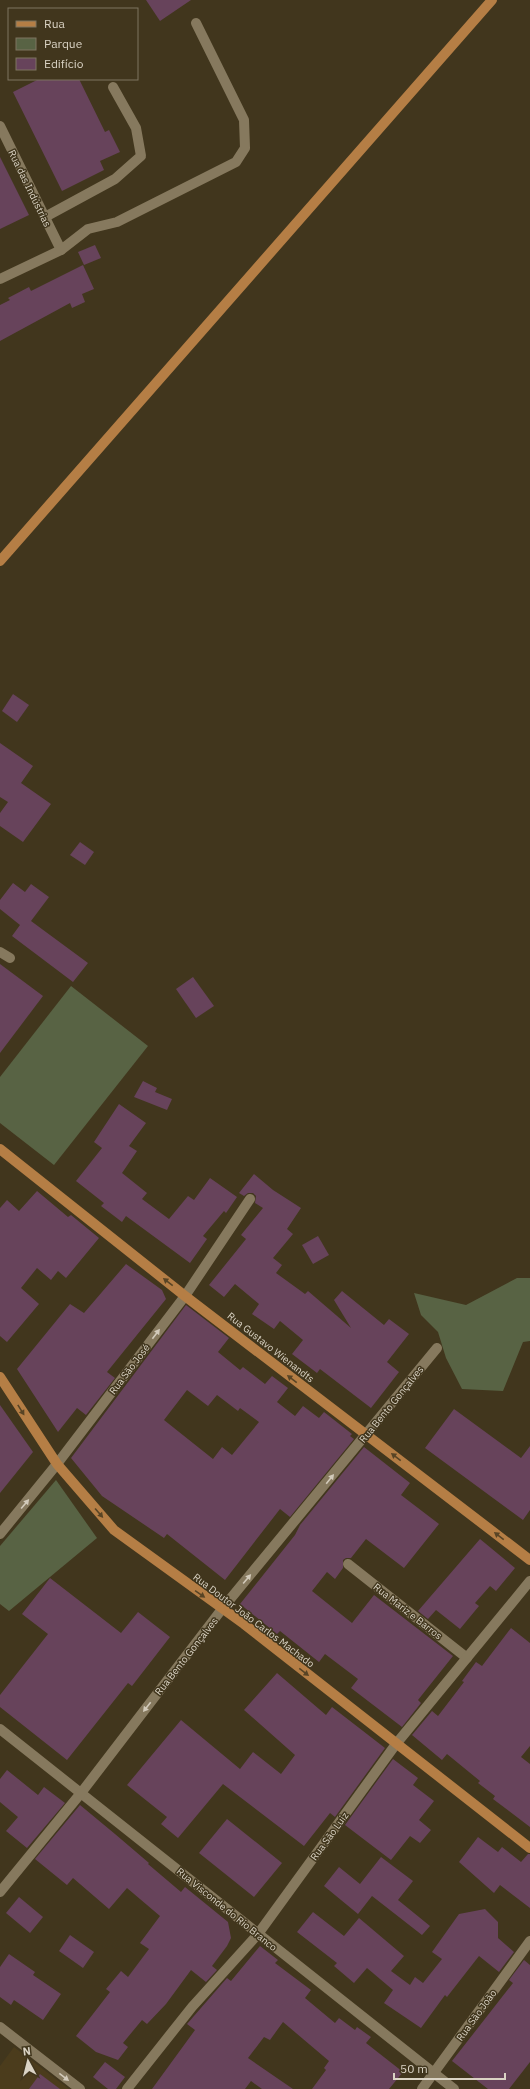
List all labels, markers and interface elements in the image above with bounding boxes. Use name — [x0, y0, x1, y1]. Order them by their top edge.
legend — [8, 8, 138, 80]
text: Rua — [44, 16, 65, 31]
text: Parque — [44, 36, 83, 51]
text: Edifício — [44, 56, 84, 71]
street label: Rua das Indústrias — [5, 148, 54, 229]
one-way arrow — [162, 1278, 173, 1286]
street label: Rua Gustavo Wienandts — [225, 1309, 317, 1385]
one-way arrow — [152, 1329, 160, 1340]
street label: Rua São José — [106, 1341, 153, 1397]
street label: Rua Bento Gonçalves — [356, 1363, 427, 1445]
one-way arrow — [287, 1374, 298, 1383]
one-way arrow — [17, 1404, 25, 1415]
one-way arrow — [391, 1453, 402, 1461]
one-way arrow — [326, 1473, 334, 1484]
one-way arrow — [20, 1498, 29, 1509]
one-way arrow — [94, 1508, 103, 1519]
one-way arrow — [494, 1532, 505, 1541]
street label: Rua Doutor João Carlos Machado — [190, 1571, 317, 1671]
one-way arrow — [243, 1574, 252, 1585]
street label: Rua Mariz e Barros — [371, 1580, 445, 1642]
one-way arrow — [195, 1590, 205, 1598]
street label: Rua Bento Gonçalves — [152, 1615, 221, 1698]
one-way arrow — [299, 1667, 310, 1676]
one-way arrow — [143, 1701, 152, 1712]
street label: Rua São Luiz — [308, 1809, 352, 1863]
street label: Rua Visconde do Rio Branco — [174, 1865, 280, 1954]
street label: Rua São João — [453, 1987, 500, 2044]
north arrow — [8, 2041, 48, 2081]
text: N — [22, 2044, 32, 2059]
scale bar — [394, 2055, 505, 2081]
text: 50 m — [400, 2061, 428, 2076]
one-way arrow — [59, 2073, 69, 2081]

